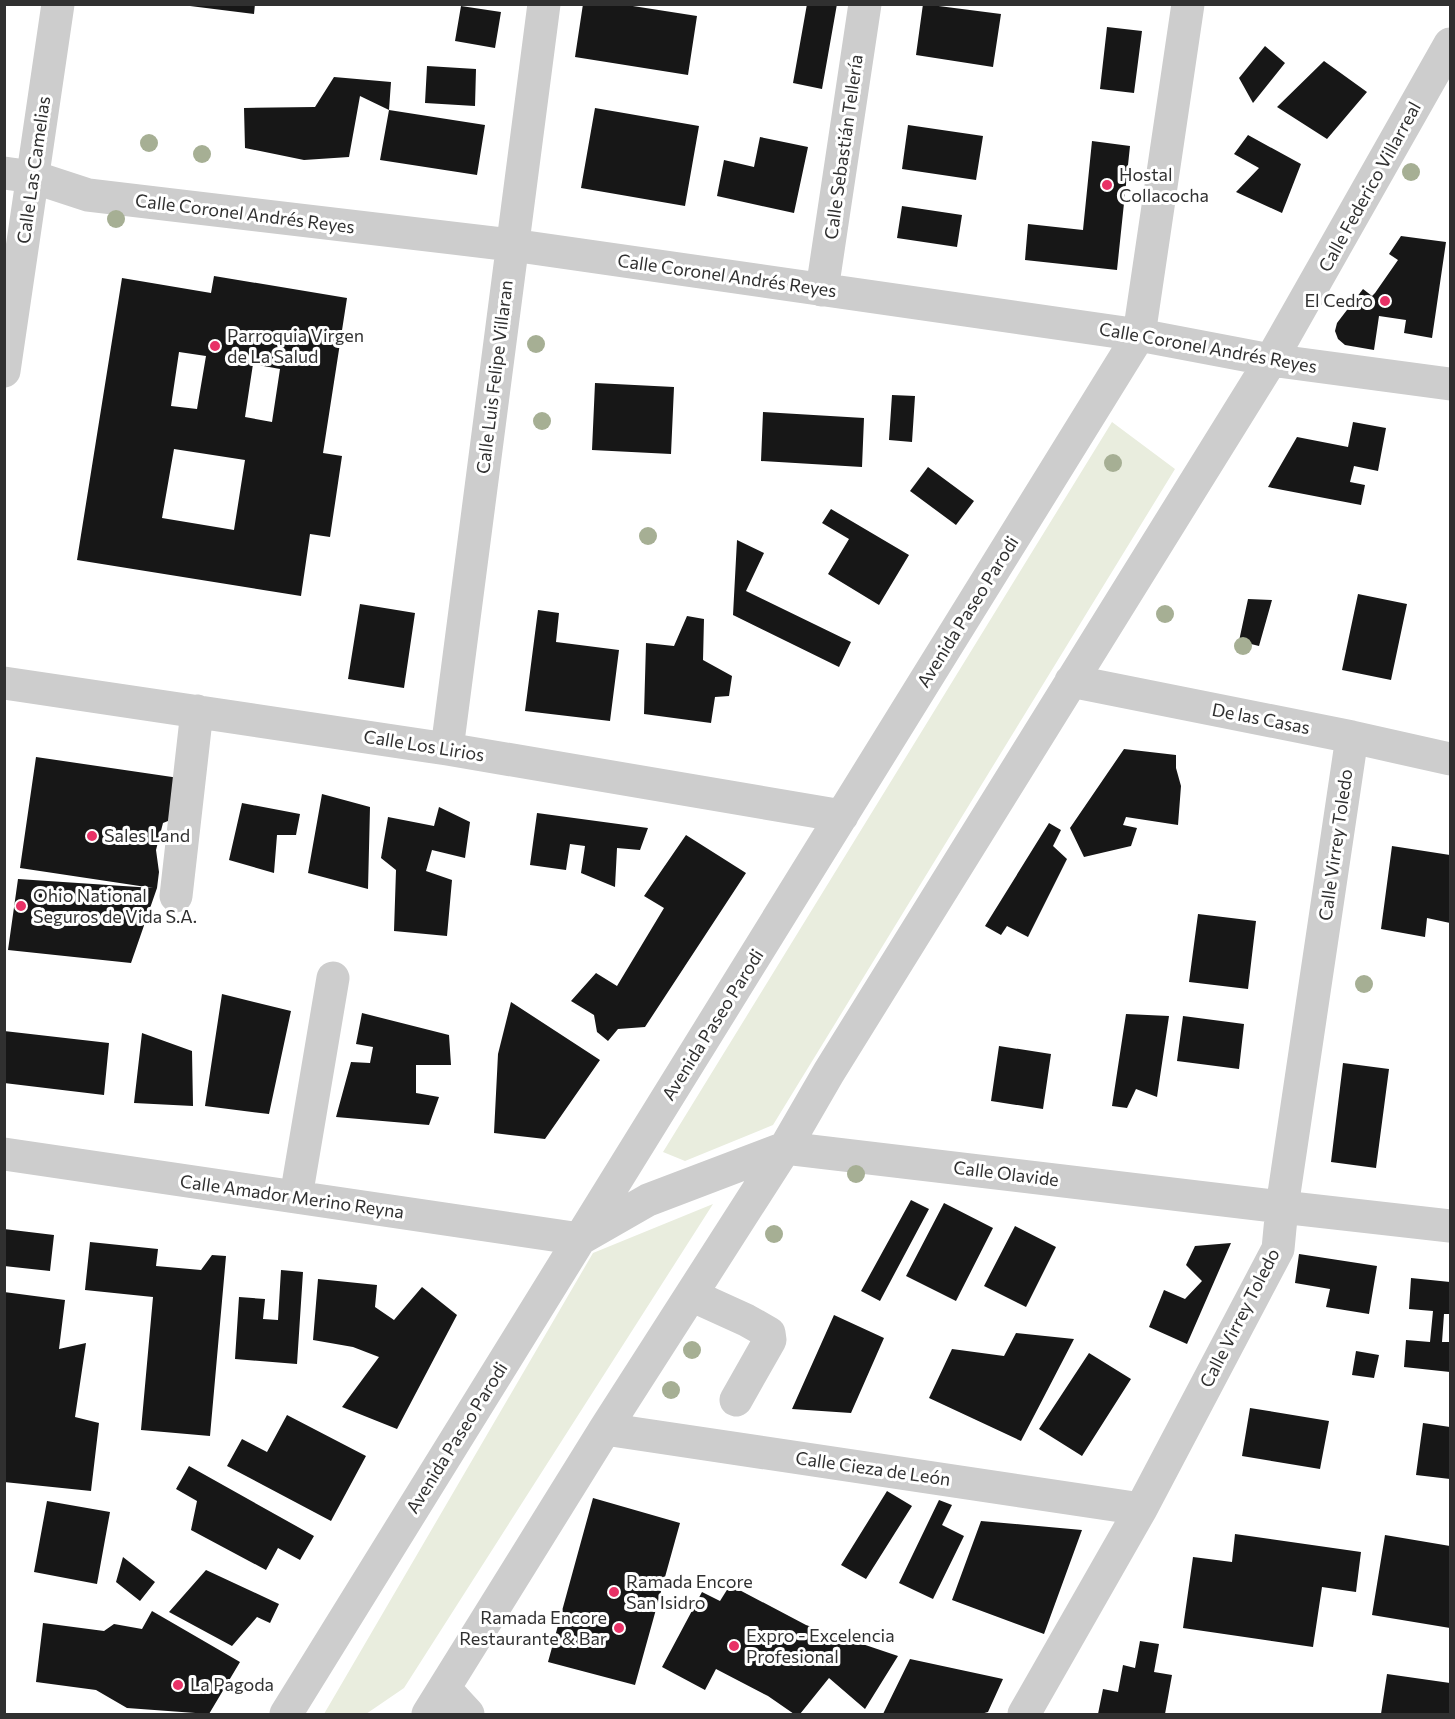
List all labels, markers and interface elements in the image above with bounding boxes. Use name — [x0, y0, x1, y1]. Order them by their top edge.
street label: Calle Sebastián Tellería — [819, 53, 867, 241]
street label: Calle Las Camelias — [12, 95, 54, 245]
street label: Calle Federico Villarreal — [1313, 98, 1425, 275]
place label: Hostal Collacocha — [1119, 163, 1209, 206]
marker: Hostal Collacocha — [1100, 178, 1114, 192]
street label: Calle Coronel Andrés Reyes — [134, 189, 356, 237]
street label: Calle Coronel Andrés Reyes — [616, 249, 838, 301]
street label: Calle Luis Felipe Villaran — [471, 279, 517, 475]
place label: El Cedro — [1304, 289, 1373, 311]
marker: El Cedro — [1378, 294, 1392, 308]
street label: Calle Coronel Andrés Reyes — [1097, 317, 1319, 377]
place label: Parroquia Virgen de La Salud — [227, 324, 364, 367]
marker: Parroquia Virgen de La Salud — [208, 339, 222, 353]
street label: Avenida Paseo Parodi — [912, 532, 1023, 691]
street label: De las Casas — [1210, 698, 1312, 738]
street label: Calle Los Lirios — [362, 725, 486, 765]
street label: Calle Virrey Toledo — [1313, 768, 1357, 922]
place label: Sales Land — [104, 824, 190, 846]
marker: Sales Land — [85, 829, 99, 843]
place label: Ohio National Seguros de Vida S.A. — [33, 884, 197, 927]
marker: Ohio National Seguros de Vida S.A. — [14, 899, 28, 913]
street label: Avenida Paseo Parodi — [657, 945, 768, 1104]
street label: Calle Olavide — [952, 1156, 1060, 1190]
street label: Calle Amador Merino Reyna — [179, 1169, 406, 1223]
street label: Calle Virrey Toledo — [1195, 1244, 1284, 1391]
street label: Avenida Paseo Parodi — [401, 1358, 512, 1517]
street label: Calle Cieza de León — [794, 1446, 952, 1490]
place label: Ramada Encore San Isidro — [626, 1570, 753, 1613]
marker: Ramada Encore San Isidro — [607, 1585, 621, 1599]
place label: Ramada Encore Restaurante & Bar — [459, 1606, 607, 1649]
marker: Ramada Encore Restaurante & Bar — [612, 1621, 626, 1635]
place label: Expro - Excelencia Profesional — [746, 1624, 895, 1667]
marker: Expro - Excelencia Profesional — [727, 1639, 741, 1653]
place label: La Pagoda — [190, 1673, 274, 1695]
marker: La Pagoda — [171, 1678, 185, 1692]

